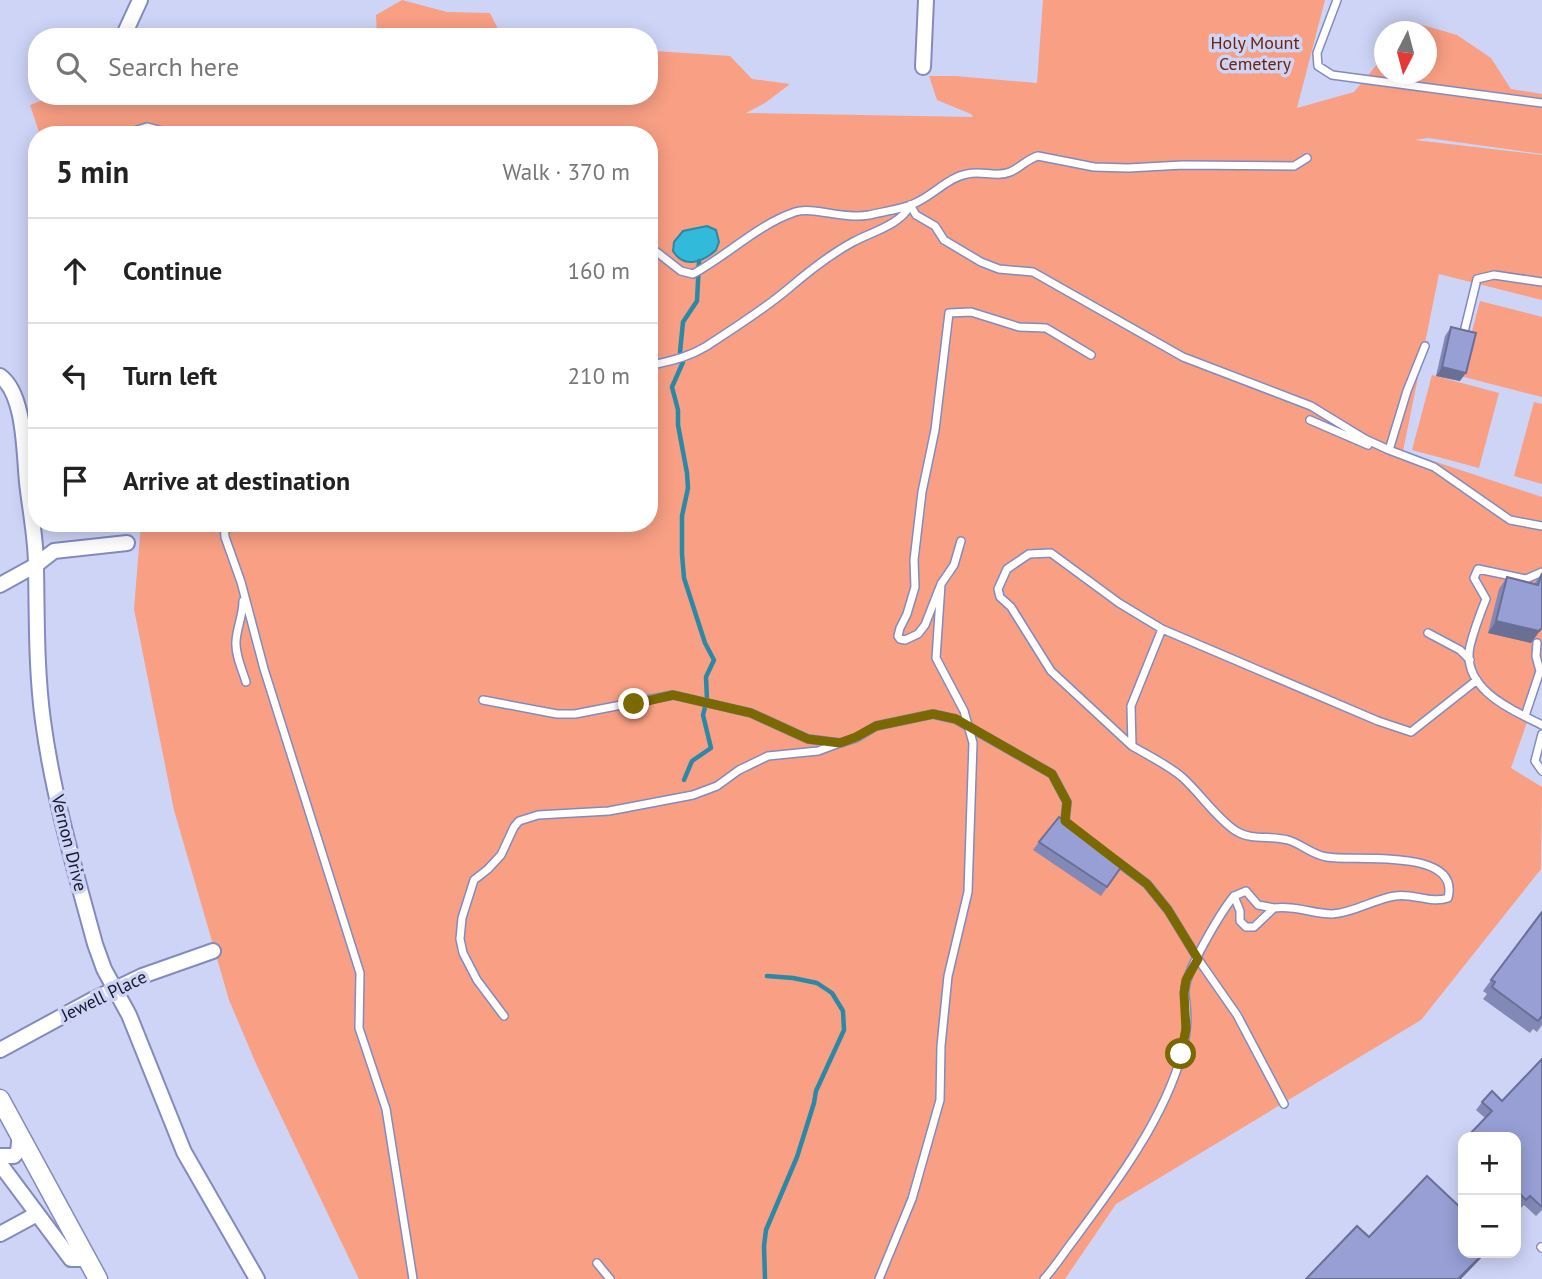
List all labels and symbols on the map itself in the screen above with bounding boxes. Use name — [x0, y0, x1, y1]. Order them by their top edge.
north arrow — [1374, 21, 1437, 84]
park label: Holy Mount Cemetery — [1210, 31, 1300, 75]
route end — [618, 688, 649, 719]
street label: Vernon Drive — [46, 791, 93, 894]
street label: Jewell Place — [56, 965, 151, 1027]
route start — [1165, 1038, 1196, 1069]

